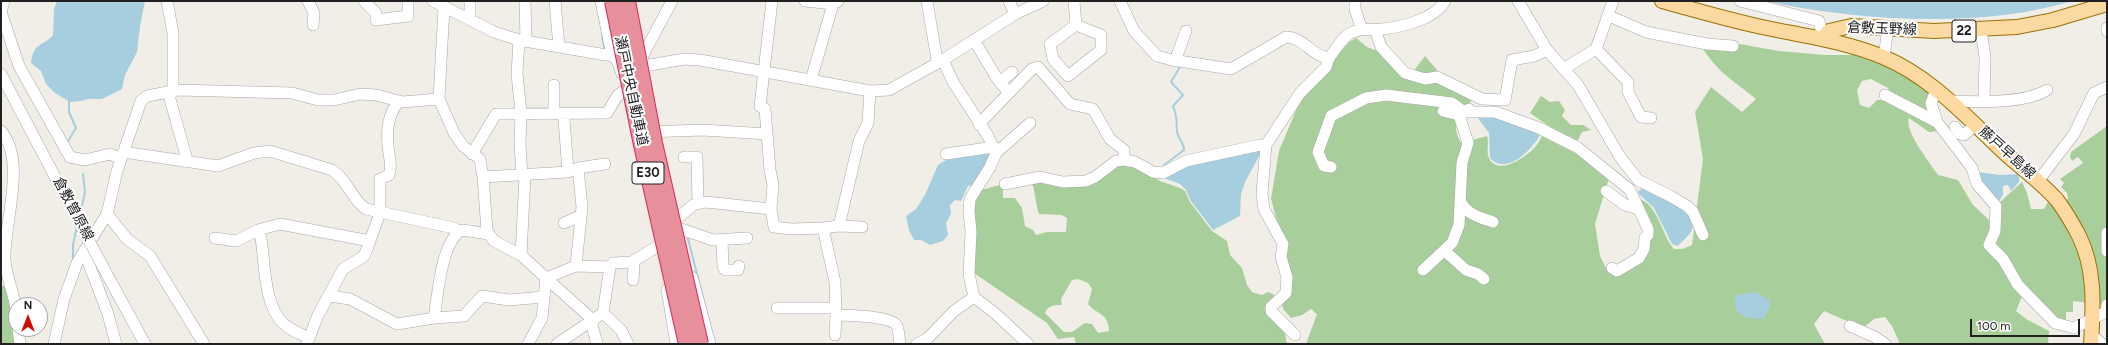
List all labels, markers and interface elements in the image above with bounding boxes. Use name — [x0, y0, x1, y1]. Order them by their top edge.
street label: 倉敷玉野線 — [1847, 19, 1917, 39]
road number: 22 — [1952, 20, 1976, 42]
street label: 瀬戸中央自動車道 — [611, 34, 651, 148]
street label: 藤戸早島線 — [1975, 123, 2039, 183]
road number: E30 — [632, 162, 664, 184]
street label: 倉敷曽原線 — [49, 174, 97, 244]
north arrow — [8, 297, 48, 337]
text: N — [24, 299, 32, 312]
scale bar — [1972, 311, 2082, 337]
text: 100 m — [1977, 319, 2011, 333]

